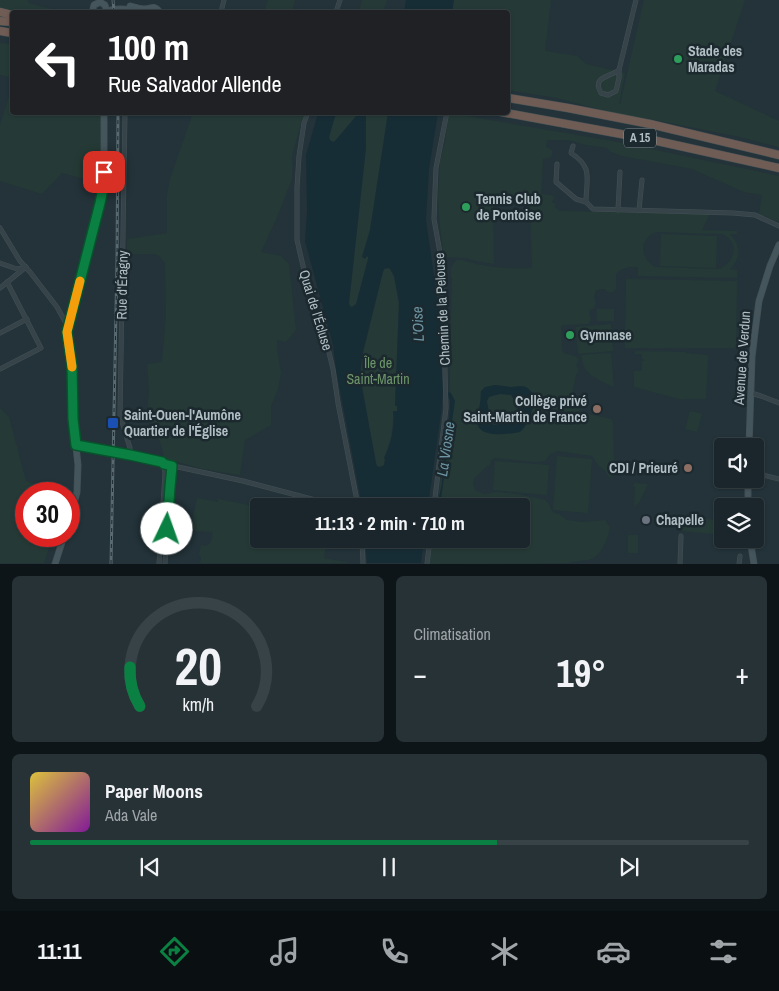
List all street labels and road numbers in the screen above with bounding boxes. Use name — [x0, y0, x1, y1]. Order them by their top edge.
road number: A 15 — [624, 128, 656, 148]
street label: Rue d'Éragny — [112, 250, 132, 320]
street label: Chemin de la Pelouse — [430, 252, 454, 366]
street label: Quai de l'Écluse — [295, 268, 337, 352]
street label: Avenue de Verdun — [730, 310, 754, 407]

